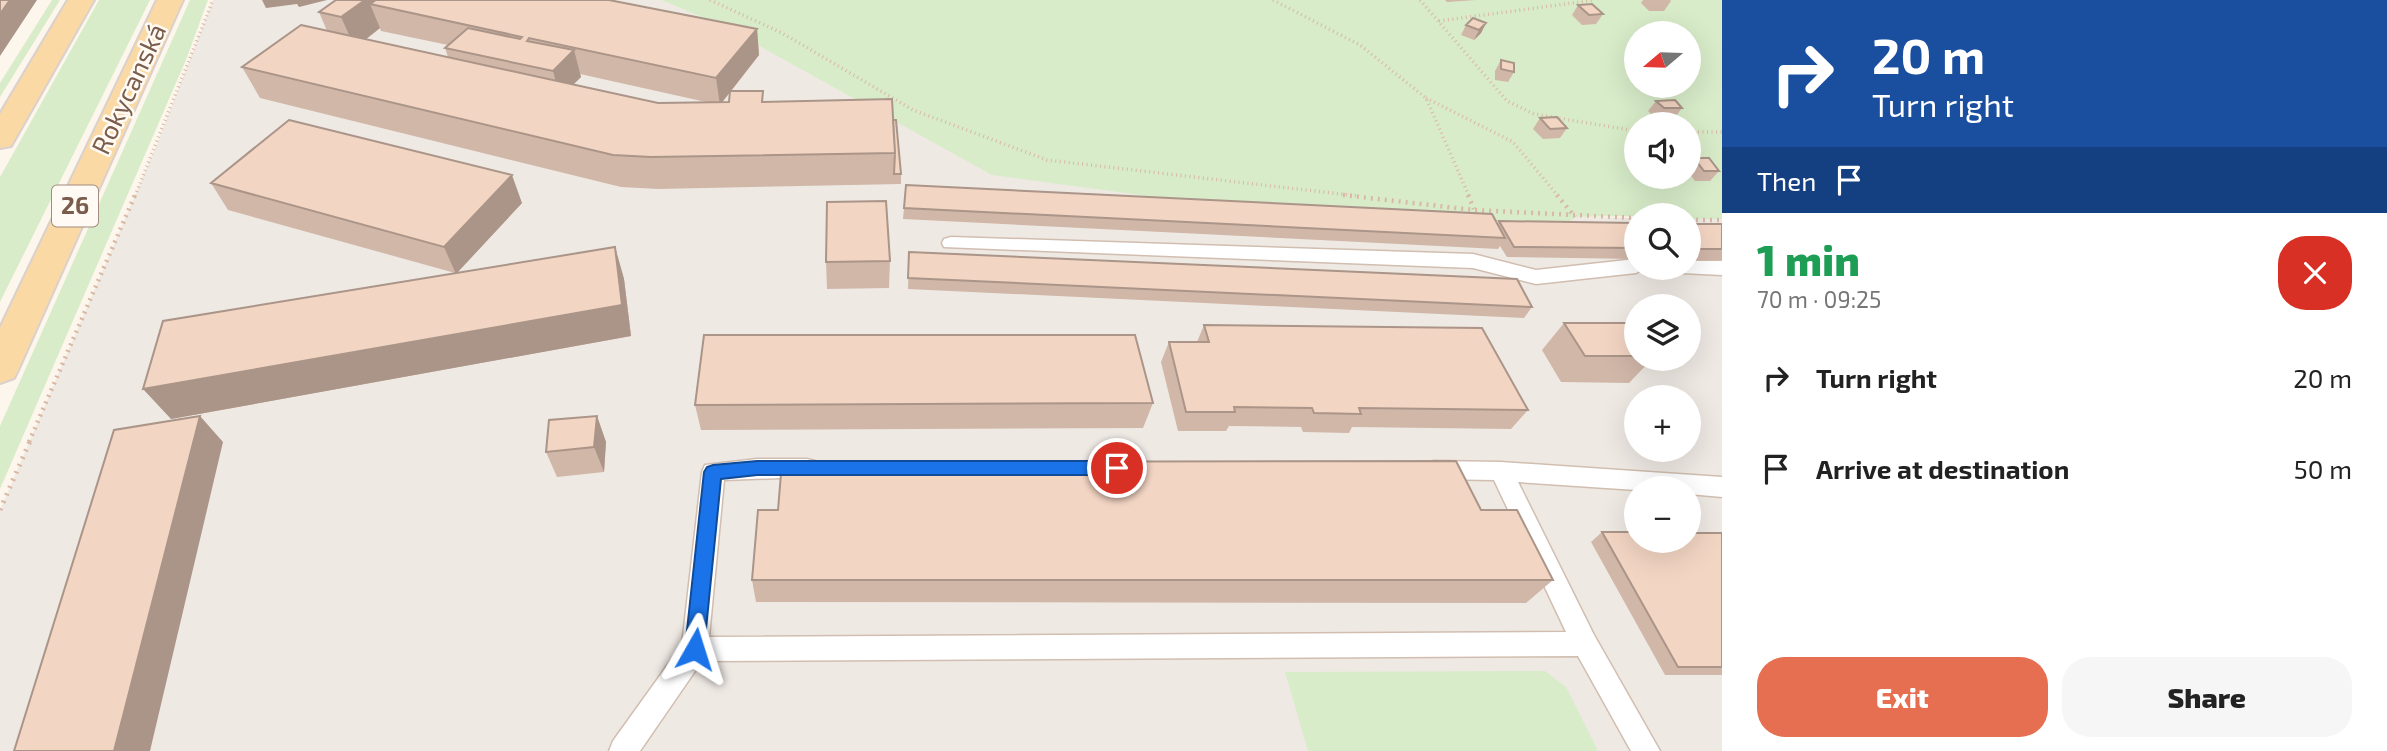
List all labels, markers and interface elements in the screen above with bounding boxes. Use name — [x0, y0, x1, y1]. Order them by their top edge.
street label: Rokycanská — [84, 18, 171, 159]
north arrow — [1624, 21, 1701, 98]
map controls — [1624, 21, 1701, 553]
text: 20 m — [1872, 25, 1985, 84]
icon: right — [1757, 28, 1848, 119]
text: Turn right — [1872, 85, 2014, 123]
button: sound — [1624, 112, 1701, 189]
icon: arrive — [1830, 161, 1868, 199]
text: Then — [1757, 165, 1816, 196]
road number: 26 — [52, 186, 98, 226]
button: search — [1624, 203, 1701, 280]
text: 1 min — [1757, 234, 1860, 284]
button: close — [2278, 236, 2352, 310]
text: 70 m · 09:25 — [1757, 285, 1881, 313]
button: layers — [1624, 294, 1701, 371]
icon: right — [1757, 359, 1795, 397]
text: Turn right — [1816, 362, 1937, 393]
text: 20 m — [2293, 362, 2352, 393]
button: + — [1624, 385, 1701, 462]
pin — [1087, 438, 1147, 498]
icon: arrive — [1098, 449, 1136, 487]
icon: arrive — [1757, 450, 1795, 488]
text: Arrive at destination — [1816, 453, 2069, 484]
text: 50 m — [2294, 453, 2352, 484]
button: − — [1624, 476, 1701, 553]
position arrow — [658, 612, 732, 686]
button: Exit — [1757, 657, 2048, 737]
button: Share — [2062, 657, 2352, 737]

